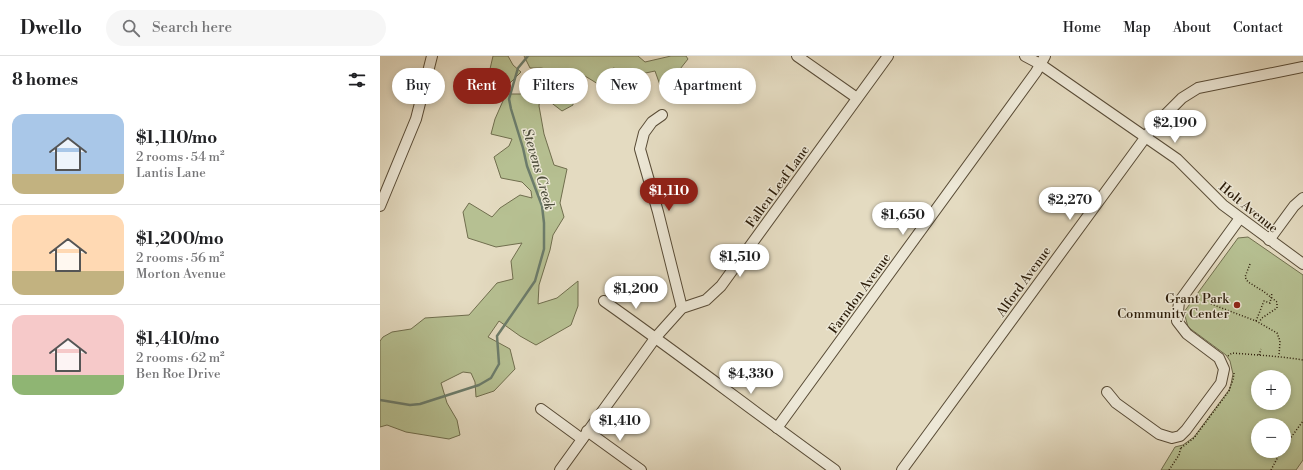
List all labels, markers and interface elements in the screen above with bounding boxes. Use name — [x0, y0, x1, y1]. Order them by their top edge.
search box — [106, 10, 386, 46]
text: Dwello — [20, 16, 82, 40]
icon: search — [120, 17, 142, 39]
text: Search here — [152, 18, 232, 37]
text: Home — [1063, 19, 1101, 37]
text: Map — [1123, 19, 1151, 37]
text: About — [1173, 19, 1211, 37]
text: Contact — [1233, 19, 1283, 37]
chip: Buy — [392, 68, 445, 104]
chip: Rent — [453, 68, 511, 104]
chip: Filters — [519, 68, 588, 104]
chip: New — [596, 68, 651, 104]
chip: Apartment — [659, 68, 756, 104]
text: 8 homes — [12, 69, 78, 91]
icon: filters — [346, 69, 368, 91]
pin: $2,190 — [1142, 110, 1208, 144]
text: $2,190 — [1153, 115, 1197, 131]
water label: Stevens Creek — [518, 126, 558, 212]
text: $1,110/mo — [136, 127, 217, 149]
icon: home — [44, 130, 92, 178]
street label: Fallen Leaf Lane — [743, 142, 813, 231]
text: 2 rooms · 54 m² — [136, 149, 225, 165]
text: Lantis Lane — [136, 165, 206, 181]
pin: $1,110 — [636, 178, 702, 212]
street label: Holt Avenue — [1215, 179, 1282, 237]
text: $1,110 — [649, 183, 689, 199]
pin: $2,270 — [1037, 187, 1103, 221]
text: $2,270 — [1048, 192, 1092, 208]
pin: $1,650 — [870, 202, 936, 236]
text: $1,650 — [881, 207, 925, 223]
text: $1,200/mo — [136, 228, 224, 250]
icon: home — [44, 231, 92, 279]
street label: Alford Avenue — [992, 243, 1055, 321]
pin: $1,510 — [707, 244, 773, 278]
text: $1,510 — [719, 249, 761, 265]
text: 2 rooms · 56 m² — [136, 250, 224, 266]
street label: Farndon Avenue — [825, 250, 895, 337]
text: Morton Avenue — [136, 266, 226, 282]
pin: $1,200 — [603, 276, 669, 310]
text: $1,200 — [613, 281, 659, 297]
place label: Grant Park Community Center — [1117, 291, 1230, 322]
marker: Grant Park Community Center — [1232, 300, 1242, 310]
text: $1,410/mo — [136, 328, 220, 350]
icon: home — [44, 331, 92, 379]
text: 2 rooms · 62 m² — [136, 350, 225, 366]
pin: $4,330 — [718, 361, 784, 395]
text: Ben Roe Drive — [136, 366, 221, 382]
text: $4,330 — [728, 366, 774, 382]
map controls — [1251, 370, 1291, 458]
button: + — [1251, 370, 1291, 410]
pin: $1,410 — [587, 408, 653, 442]
text: $1,410 — [599, 413, 641, 429]
button: − — [1251, 418, 1291, 458]

